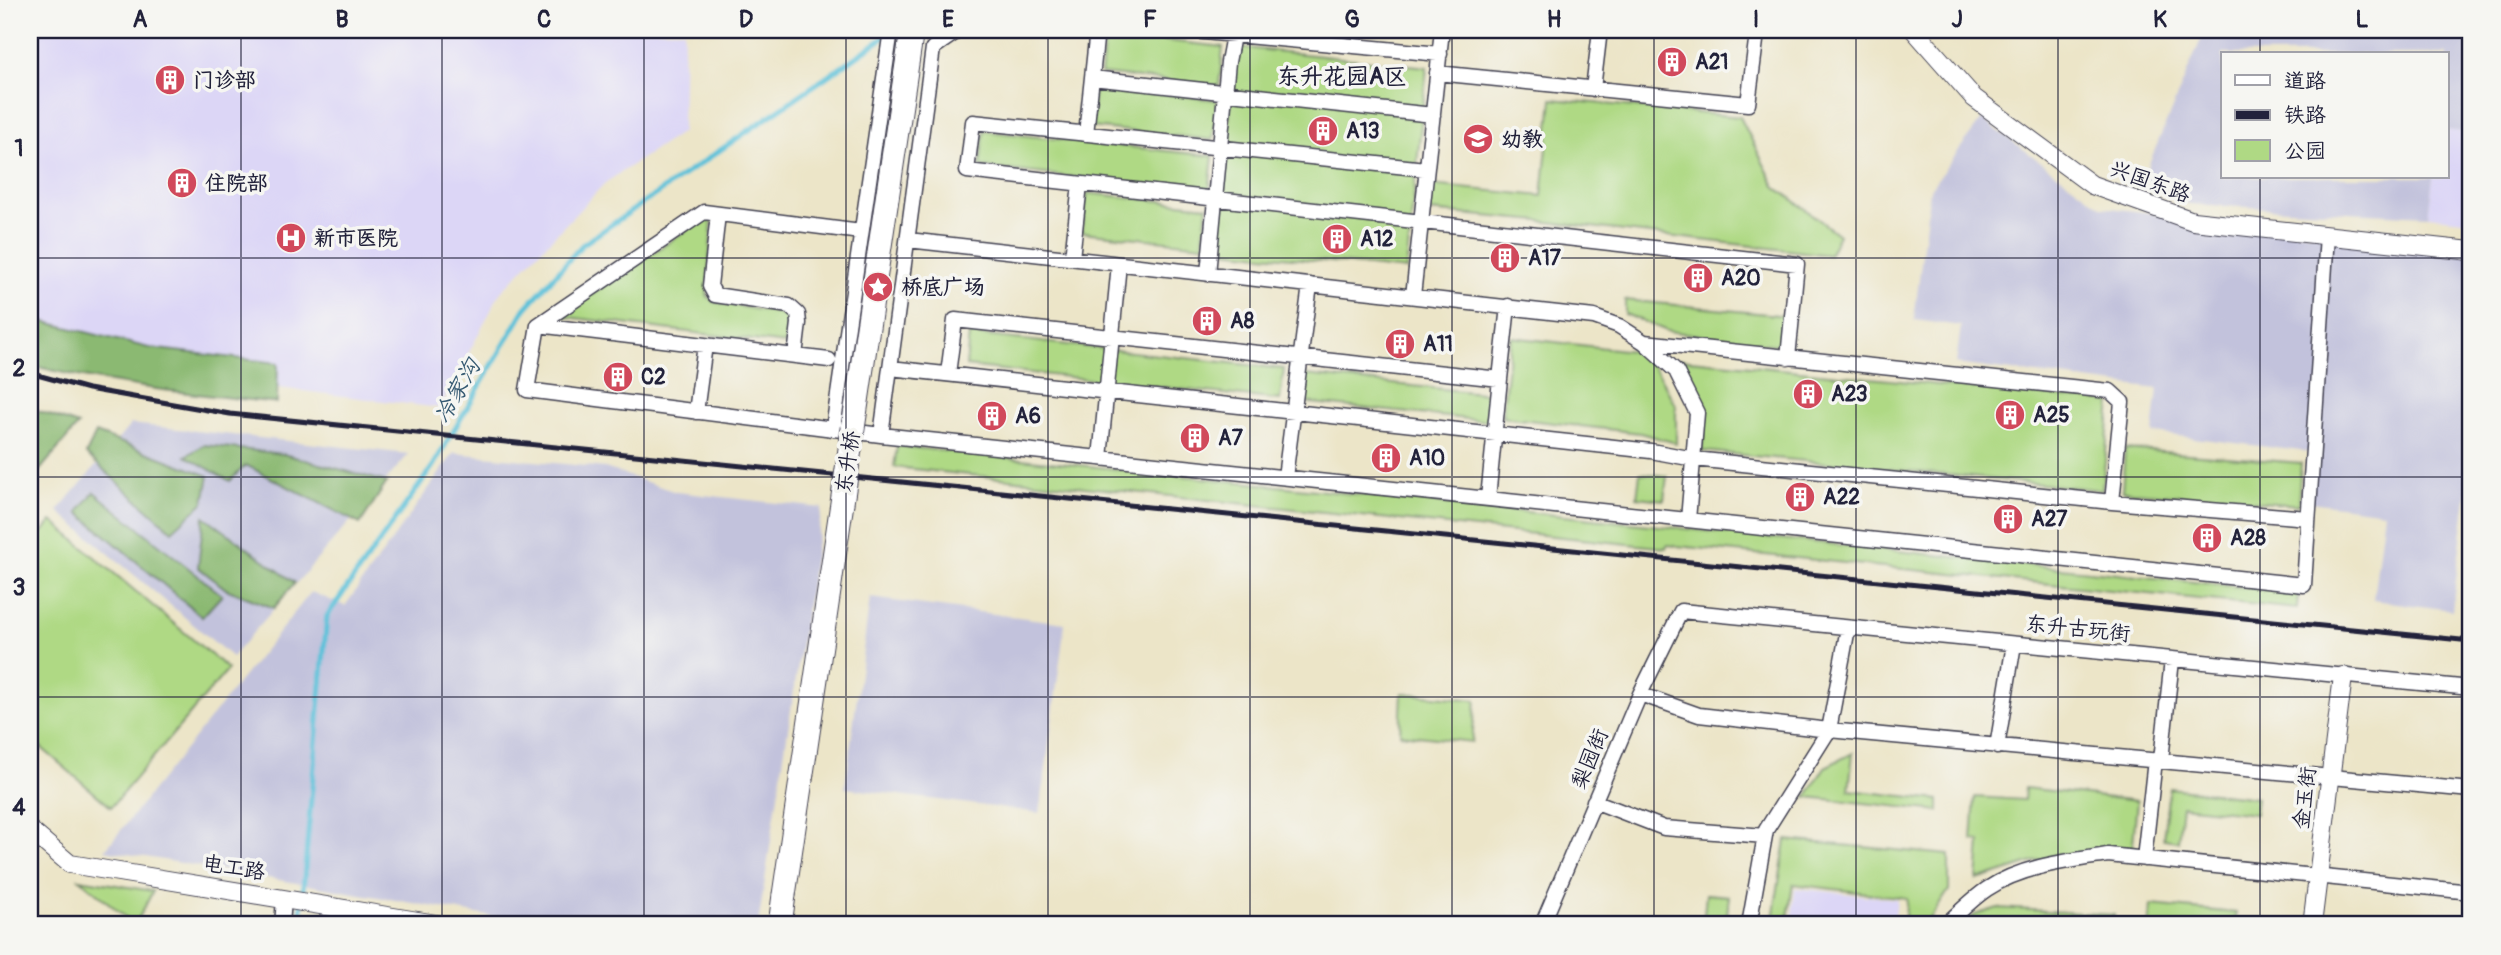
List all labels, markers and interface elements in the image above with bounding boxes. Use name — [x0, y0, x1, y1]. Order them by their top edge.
text: A — [133, 5, 148, 34]
text: B — [335, 5, 349, 34]
text: C — [537, 5, 551, 34]
text: D — [739, 5, 753, 34]
text: E — [942, 5, 954, 34]
text: F — [1143, 5, 1157, 34]
text: G — [1344, 5, 1360, 34]
text: H — [1547, 5, 1561, 34]
text: I — [1753, 5, 1759, 34]
text: J — [1951, 5, 1963, 34]
text: K — [2153, 5, 2167, 34]
text: L — [2356, 5, 2369, 34]
building icon: A21 — [1655, 45, 1689, 79]
place label: A21 — [1695, 49, 1729, 76]
legend — [2221, 52, 2448, 178]
district label: 东升花园A区 — [1277, 62, 1407, 91]
building icon: 门诊部 — [153, 63, 187, 97]
place label: 门诊部 — [193, 67, 256, 94]
text: 道路 — [2284, 68, 2326, 95]
text: 铁路 — [2284, 102, 2326, 129]
building icon: A13 — [1306, 114, 1340, 148]
place label: A13 — [1346, 118, 1380, 145]
school or university icon: 幼教 — [1461, 122, 1495, 156]
place label: 幼教 — [1501, 126, 1543, 153]
text: 1 — [15, 134, 24, 163]
text: 公园 — [2284, 138, 2326, 165]
street label: 兴国东路 — [2106, 155, 2194, 209]
building icon: 住院部 — [165, 166, 199, 200]
place label: 住院部 — [205, 170, 268, 197]
hospital icon: 新市医院 — [274, 221, 308, 255]
building icon: A12 — [1320, 222, 1354, 256]
place label: 新市医院 — [314, 225, 398, 252]
place label: A12 — [1360, 226, 1394, 253]
building icon: A17 — [1488, 241, 1522, 275]
place label: A17 — [1528, 245, 1562, 272]
building icon: A20 — [1681, 261, 1715, 295]
place label: A20 — [1721, 265, 1761, 292]
place icon: 桥底广场 — [861, 270, 895, 304]
place label: 桥底广场 — [901, 274, 985, 301]
building icon: A8 — [1190, 304, 1224, 338]
place label: A8 — [1230, 308, 1255, 335]
building icon: A11 — [1383, 327, 1417, 361]
place label: A11 — [1423, 331, 1453, 358]
water label: 冷家沟 — [427, 352, 488, 428]
text: 2 — [13, 354, 26, 383]
building icon: C2 — [601, 360, 635, 394]
place label: C2 — [641, 364, 666, 391]
building icon: A23 — [1791, 377, 1825, 411]
place label: A23 — [1831, 381, 1867, 408]
building icon: A25 — [1993, 398, 2027, 432]
building icon: A6 — [975, 399, 1009, 433]
place label: A25 — [2033, 402, 2070, 429]
place label: A6 — [1015, 403, 1041, 430]
building icon: A7 — [1178, 421, 1212, 455]
place label: A7 — [1218, 425, 1244, 452]
street label: 东升桥 — [830, 429, 866, 495]
building icon: A10 — [1369, 441, 1403, 475]
place label: A10 — [1409, 445, 1445, 472]
building icon: A22 — [1783, 480, 1817, 514]
place label: A22 — [1823, 484, 1860, 511]
building icon: A27 — [1991, 502, 2025, 536]
place label: A27 — [2031, 506, 2068, 533]
building icon: A28 — [2190, 521, 2224, 555]
place label: A28 — [2230, 525, 2266, 552]
text: 3 — [13, 573, 25, 602]
street label: 东升古玩街 — [2024, 610, 2132, 648]
street label: 梨园街 — [1565, 725, 1615, 793]
street label: 金玉街 — [2288, 765, 2322, 831]
text: 4 — [12, 793, 26, 822]
street label: 电工路 — [201, 850, 267, 886]

